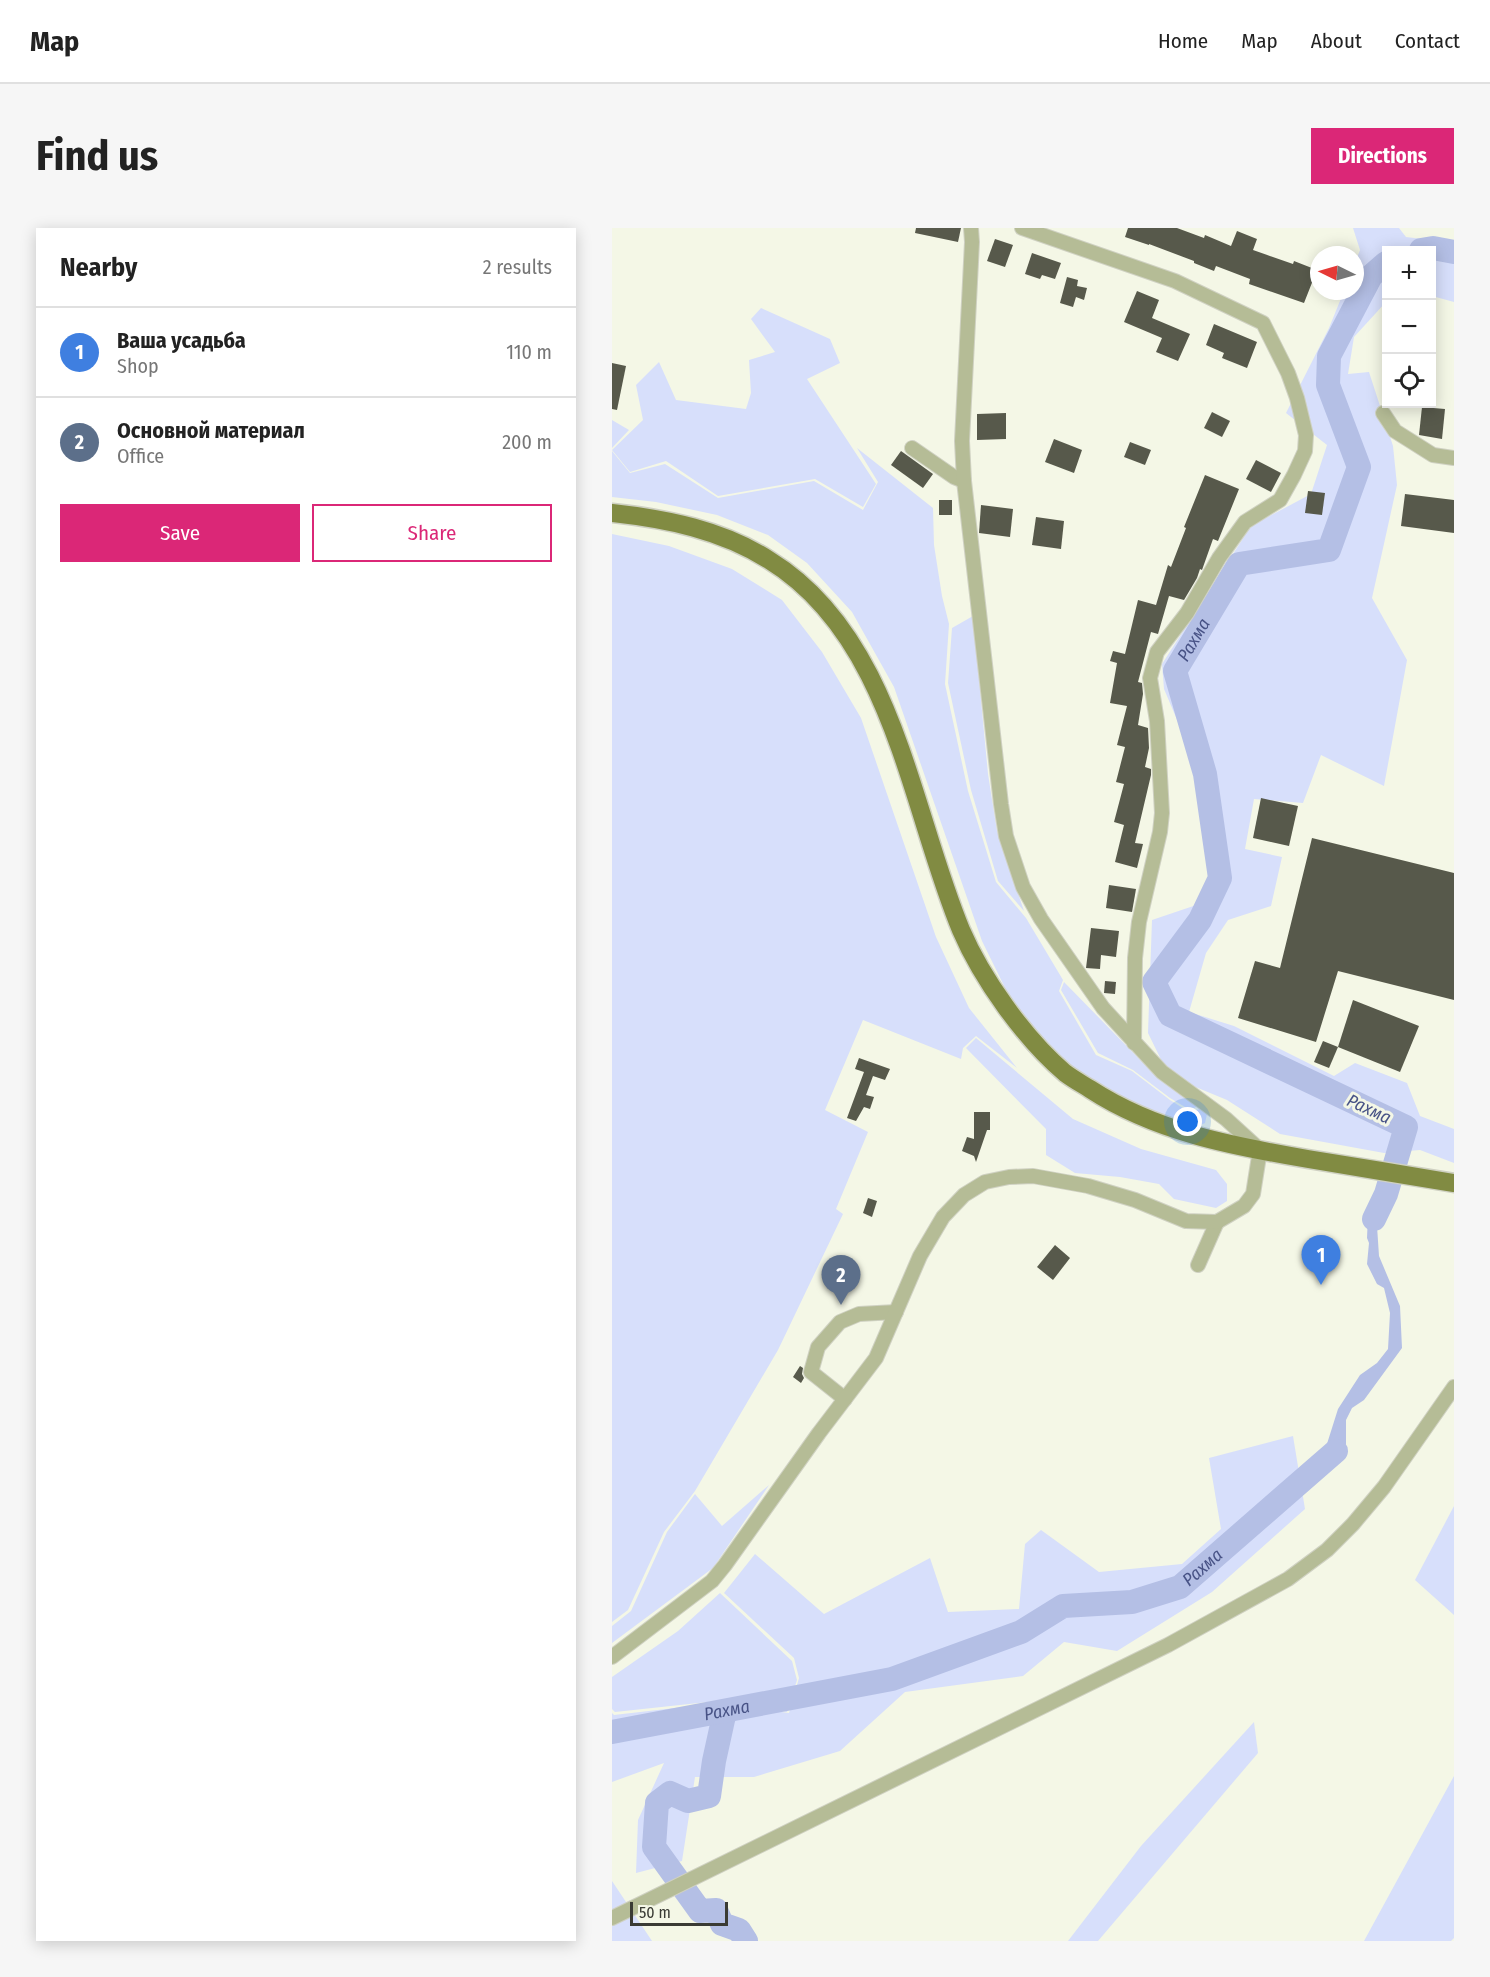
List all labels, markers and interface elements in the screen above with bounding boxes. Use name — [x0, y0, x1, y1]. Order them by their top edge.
text: Map — [30, 25, 79, 58]
text: Home — [1158, 28, 1208, 54]
text: Map — [1241, 28, 1278, 54]
text: About — [1311, 28, 1362, 54]
text: Contact — [1395, 28, 1460, 54]
button: Directions — [1311, 128, 1454, 184]
text: Find us — [36, 131, 158, 181]
north arrow — [1310, 246, 1364, 300]
map controls — [1382, 246, 1436, 408]
button: + — [1382, 246, 1436, 300]
text: Nearby — [60, 252, 137, 283]
text: 2 results — [483, 255, 552, 279]
button: − — [1382, 300, 1436, 354]
text: Ваша усадьба — [117, 327, 246, 354]
text: 1 — [75, 340, 84, 364]
text: 110 m — [506, 340, 552, 364]
text: Shop — [117, 354, 159, 378]
button: locate — [1382, 354, 1436, 408]
text: Основной материал — [117, 417, 305, 444]
text: 2 — [75, 430, 84, 454]
text: 200 m — [502, 430, 552, 454]
text: Office — [117, 444, 164, 468]
button: Save — [60, 504, 300, 562]
button: Share — [312, 504, 552, 562]
water label: Рахма — [1172, 614, 1215, 665]
water label: Рахма — [1343, 1089, 1395, 1129]
your location — [1173, 1107, 1202, 1136]
pin: 1 — [1302, 1236, 1340, 1285]
pin: 2 — [822, 1256, 860, 1305]
water label: Рахма — [1178, 1544, 1227, 1591]
water label: Рахма — [702, 1695, 752, 1725]
scale bar — [630, 1899, 728, 1926]
text: 50 m — [639, 1903, 671, 1922]

